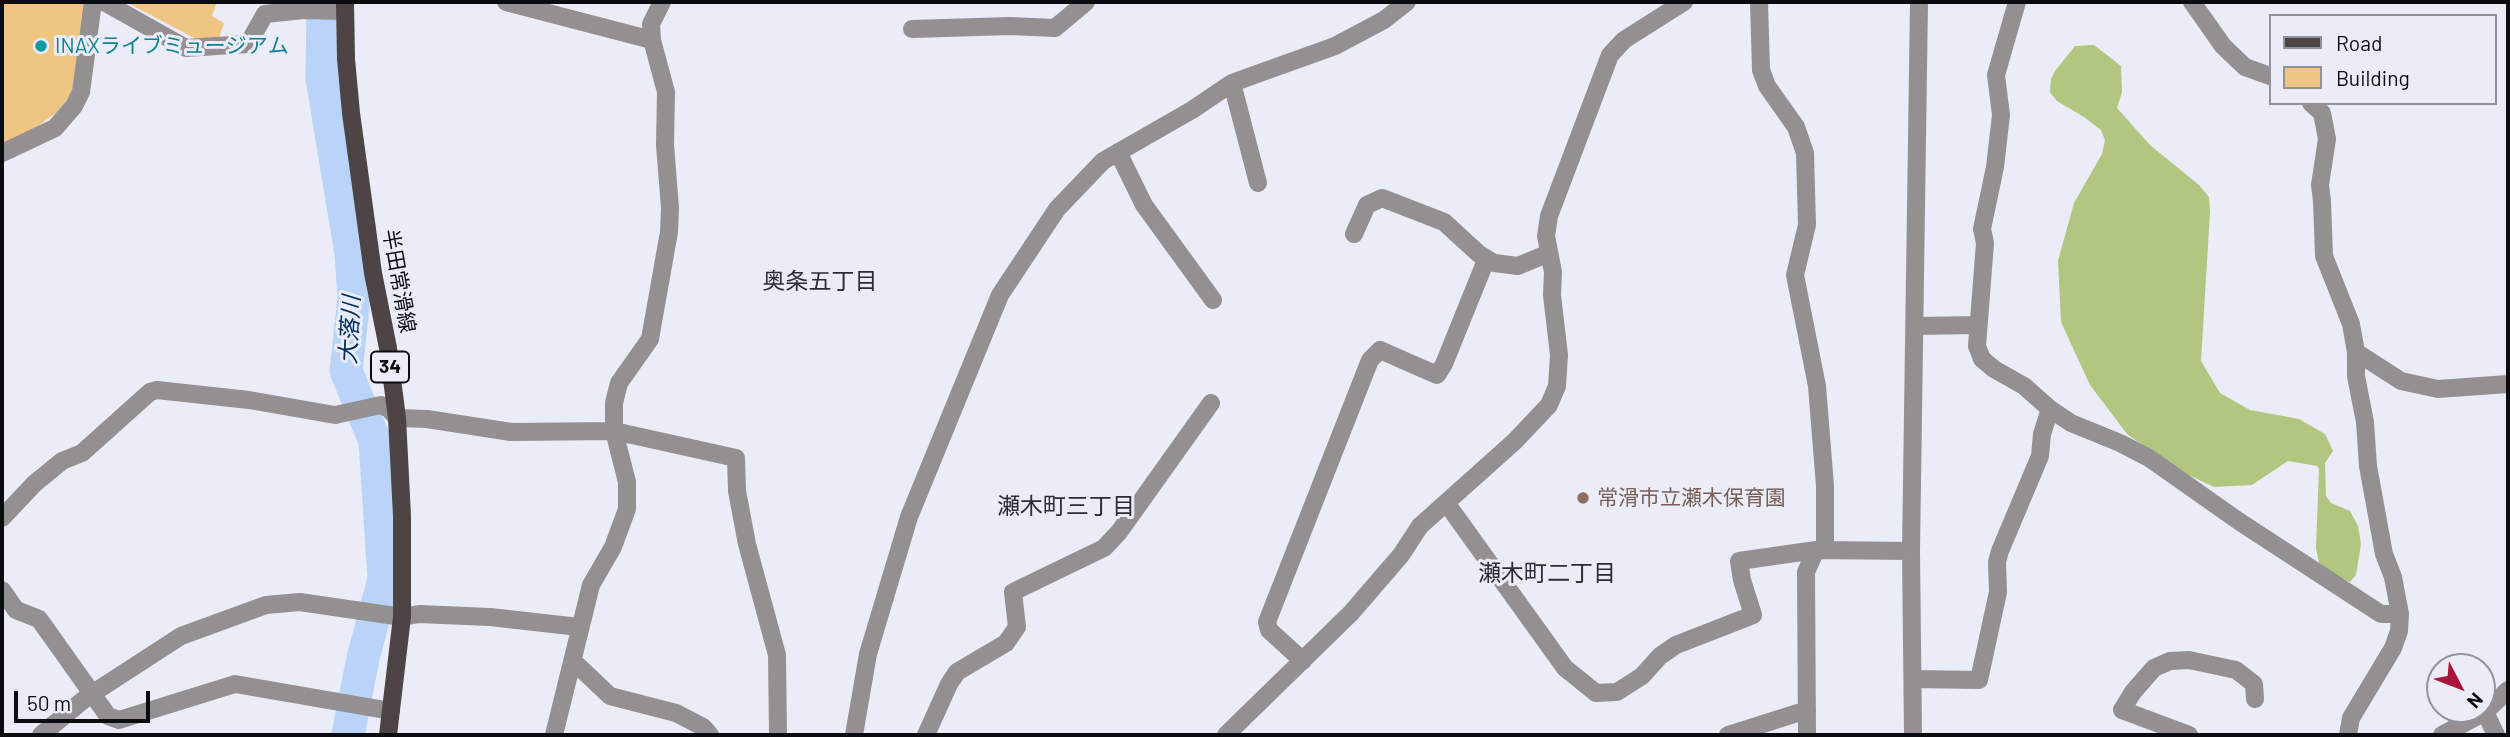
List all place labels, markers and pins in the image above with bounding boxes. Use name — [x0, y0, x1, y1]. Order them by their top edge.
place label: INAXライブミュージアム — [55, 33, 289, 59]
marker: INAXライブミュージアム — [33, 38, 49, 54]
place label: 常滑市立瀬木保育園 — [1597, 485, 1786, 511]
marker: 常滑市立瀬木保育園 — [1575, 490, 1591, 506]

